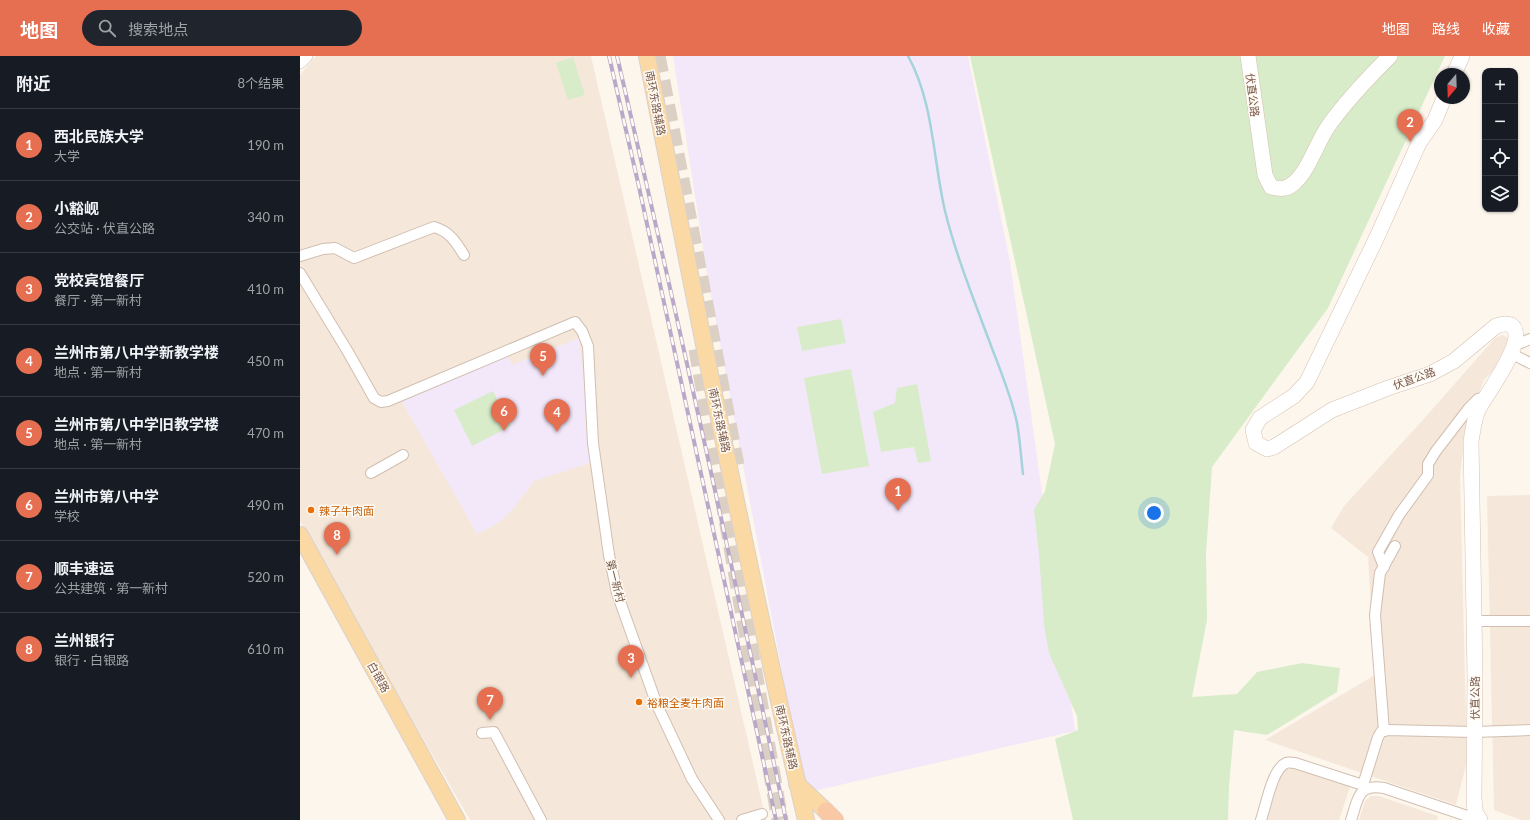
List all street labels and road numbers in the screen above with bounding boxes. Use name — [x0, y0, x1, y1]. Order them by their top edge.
street label: 南环东路辅路 — [643, 69, 669, 137]
street label: 伏直公路 — [1244, 72, 1262, 118]
street label: 伏直公路 — [1391, 364, 1437, 392]
street label: 南环东路辅路 — [707, 386, 733, 454]
street label: 第一新村 — [604, 558, 628, 604]
street label: 白银路 — [365, 659, 393, 695]
street label: 伏直公路 — [1468, 676, 1481, 720]
street label: 南环东路辅路 — [773, 703, 801, 771]

